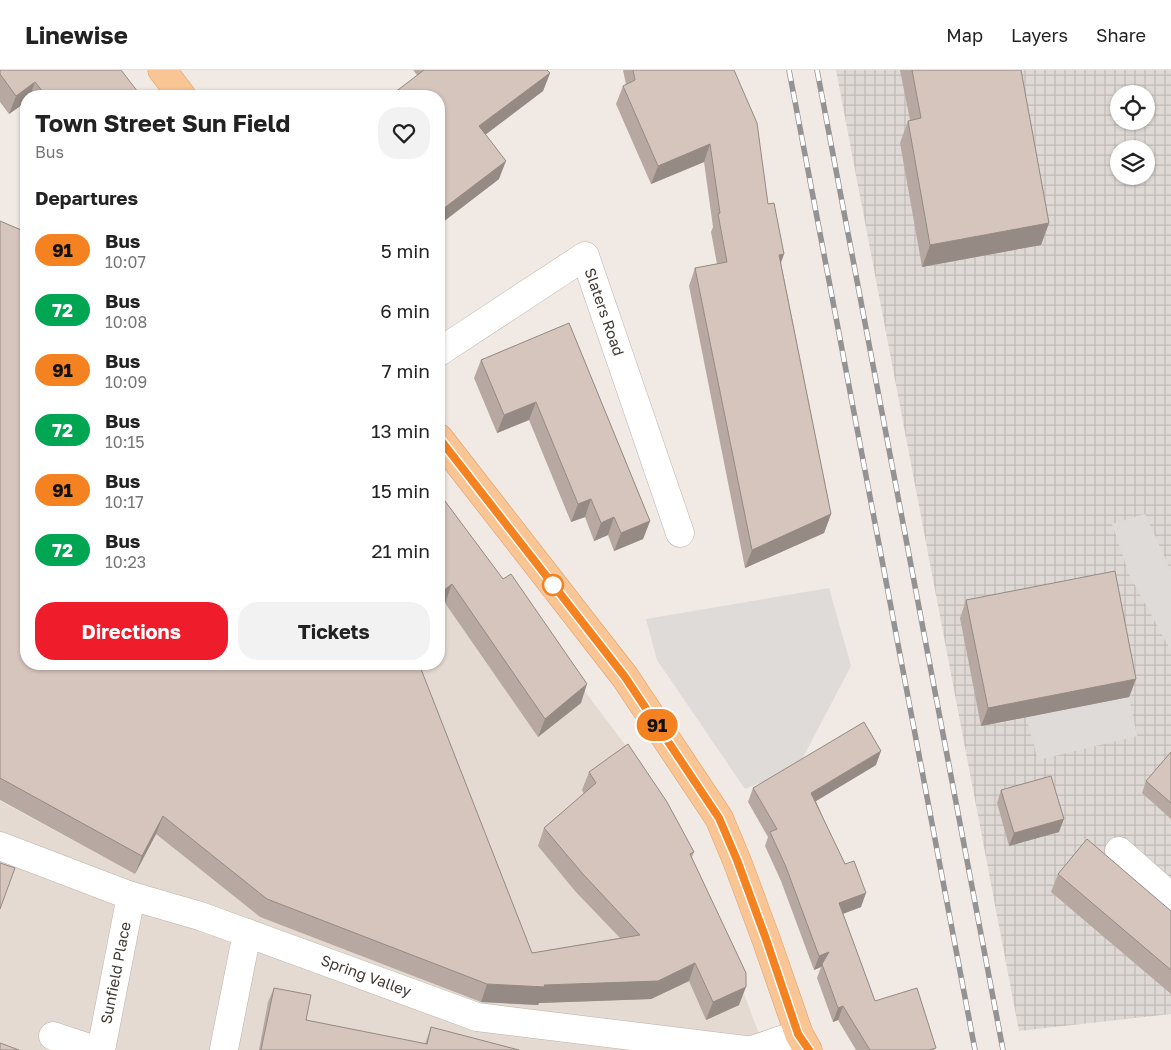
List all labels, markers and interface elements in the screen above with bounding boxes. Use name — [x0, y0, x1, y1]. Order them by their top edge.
text: Linewise — [25, 20, 128, 49]
text: Map — [946, 24, 983, 46]
text: Layers — [1011, 24, 1068, 46]
text: Share — [1096, 24, 1146, 46]
map controls — [1110, 85, 1155, 185]
button: locate — [1110, 85, 1155, 130]
button: heart — [378, 107, 430, 159]
text: Town Street Sun Field — [35, 108, 290, 137]
button: layers — [1110, 140, 1155, 185]
text: Bus — [35, 142, 64, 162]
text: Departures — [35, 186, 138, 209]
text: Bus — [105, 229, 140, 252]
text: 91 — [52, 239, 73, 261]
text: 5 min — [381, 239, 430, 262]
text: 10:07 — [105, 252, 146, 272]
street label: Slaters Road — [582, 265, 628, 358]
text: Bus — [105, 289, 140, 312]
text: 72 — [52, 299, 73, 321]
text: 6 min — [380, 299, 430, 322]
text: 10:08 — [105, 312, 147, 332]
text: Bus — [105, 349, 140, 372]
text: 91 — [52, 359, 73, 381]
text: 7 min — [382, 359, 430, 382]
text: 10:09 — [105, 372, 147, 392]
text: Bus — [105, 409, 140, 432]
text: 72 — [52, 419, 73, 441]
text: 13 min — [371, 419, 430, 442]
text: 10:15 — [105, 432, 145, 452]
text: Bus — [105, 469, 140, 492]
text: 91 — [52, 479, 73, 501]
text: 15 min — [371, 479, 430, 502]
text: 10:17 — [105, 492, 144, 512]
text: Bus — [105, 529, 140, 552]
text: 72 — [52, 539, 73, 561]
text: 21 min — [371, 539, 430, 562]
text: 10:23 — [105, 552, 146, 572]
unlabelled marker — [542, 574, 564, 596]
button: Directions — [35, 602, 228, 660]
button: Tickets — [238, 602, 430, 660]
line badge: 91 — [634, 709, 680, 741]
text: 91 — [647, 714, 667, 736]
street label: Sunfield Place — [96, 920, 134, 1025]
street label: Spring Valley — [319, 950, 415, 1000]

